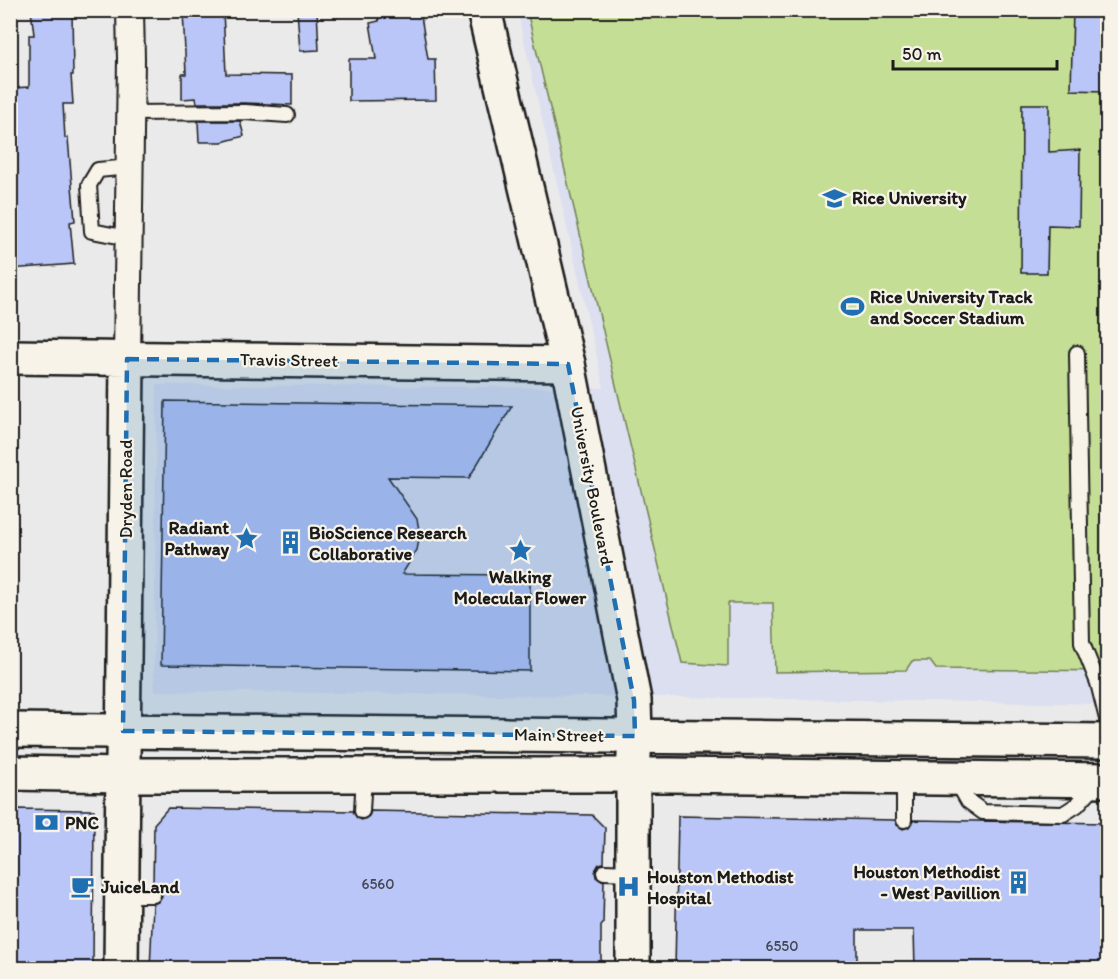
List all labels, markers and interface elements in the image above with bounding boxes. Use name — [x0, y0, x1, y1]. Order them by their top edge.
scale bar — [893, 33, 1056, 71]
text: 50 m — [902, 43, 942, 65]
school or university icon: Rice University — [821, 185, 847, 211]
place label: Rice University — [852, 187, 967, 209]
place label: Rice University Track and Soccer Stadium — [870, 286, 1033, 329]
sports icon: Rice University Track and Soccer Stadium — [839, 294, 865, 320]
street label: Travis Street — [240, 348, 338, 372]
street label: University Boulevard — [566, 404, 618, 568]
street label: Dryden Road — [115, 439, 137, 539]
place label: Radiant Pathway — [164, 517, 230, 560]
place label: BioScience Research Collaborative — [309, 522, 467, 565]
place icon: Radiant Pathway — [234, 525, 260, 551]
building icon: BioScience Research Collaborative — [278, 530, 304, 556]
place icon: Walking Molecular Flower — [507, 538, 533, 564]
place label: Walking Molecular Flower — [454, 566, 587, 609]
street label: Main Street — [514, 723, 605, 747]
bank icon: PNC — [34, 810, 60, 836]
place label: PNC — [65, 812, 99, 834]
place label: Houston Methodist - West Pavillion — [853, 861, 1001, 904]
place label: Houston Methodist Hospital — [647, 866, 794, 909]
building icon: Houston Methodist - West Pavillion — [1005, 869, 1031, 895]
cafe icon: JuiceLand — [70, 874, 96, 900]
hospital icon: Houston Methodist Hospital — [616, 874, 642, 900]
house number: 6560 — [362, 875, 395, 893]
place label: JuiceLand — [100, 876, 179, 898]
house number: 6550 — [766, 937, 798, 955]

